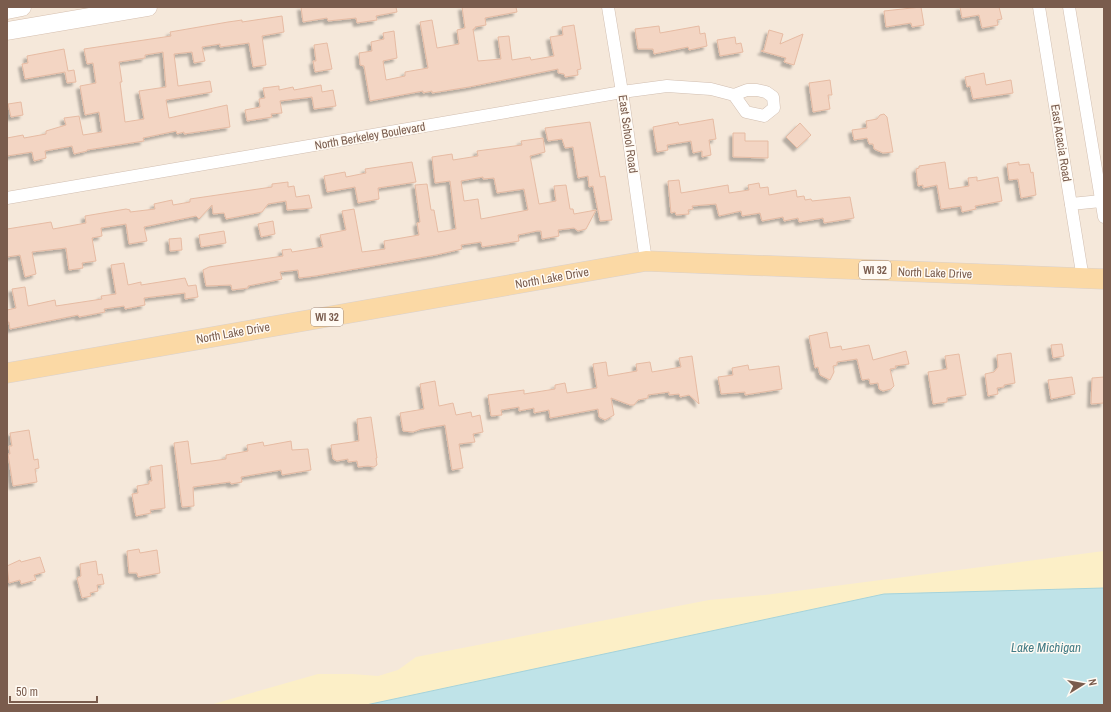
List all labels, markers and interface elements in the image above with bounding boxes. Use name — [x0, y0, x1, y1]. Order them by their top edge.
street label: East School Road — [615, 94, 641, 174]
street label: East Acacia Road — [1047, 103, 1075, 183]
street label: North Berkeley Boulevard — [313, 118, 427, 154]
road number: WI 32 — [859, 261, 891, 279]
street label: North Lake Drive — [514, 264, 590, 292]
street label: North Lake Drive — [898, 264, 972, 282]
road number: WI 32 — [311, 308, 343, 326]
street label: North Lake Drive — [195, 319, 271, 347]
water label: Lake Michigan — [1011, 639, 1081, 656]
north arrow — [1063, 664, 1103, 704]
scale bar — [10, 678, 97, 704]
text: N — [1085, 678, 1100, 687]
text: 50 m — [16, 684, 38, 700]

